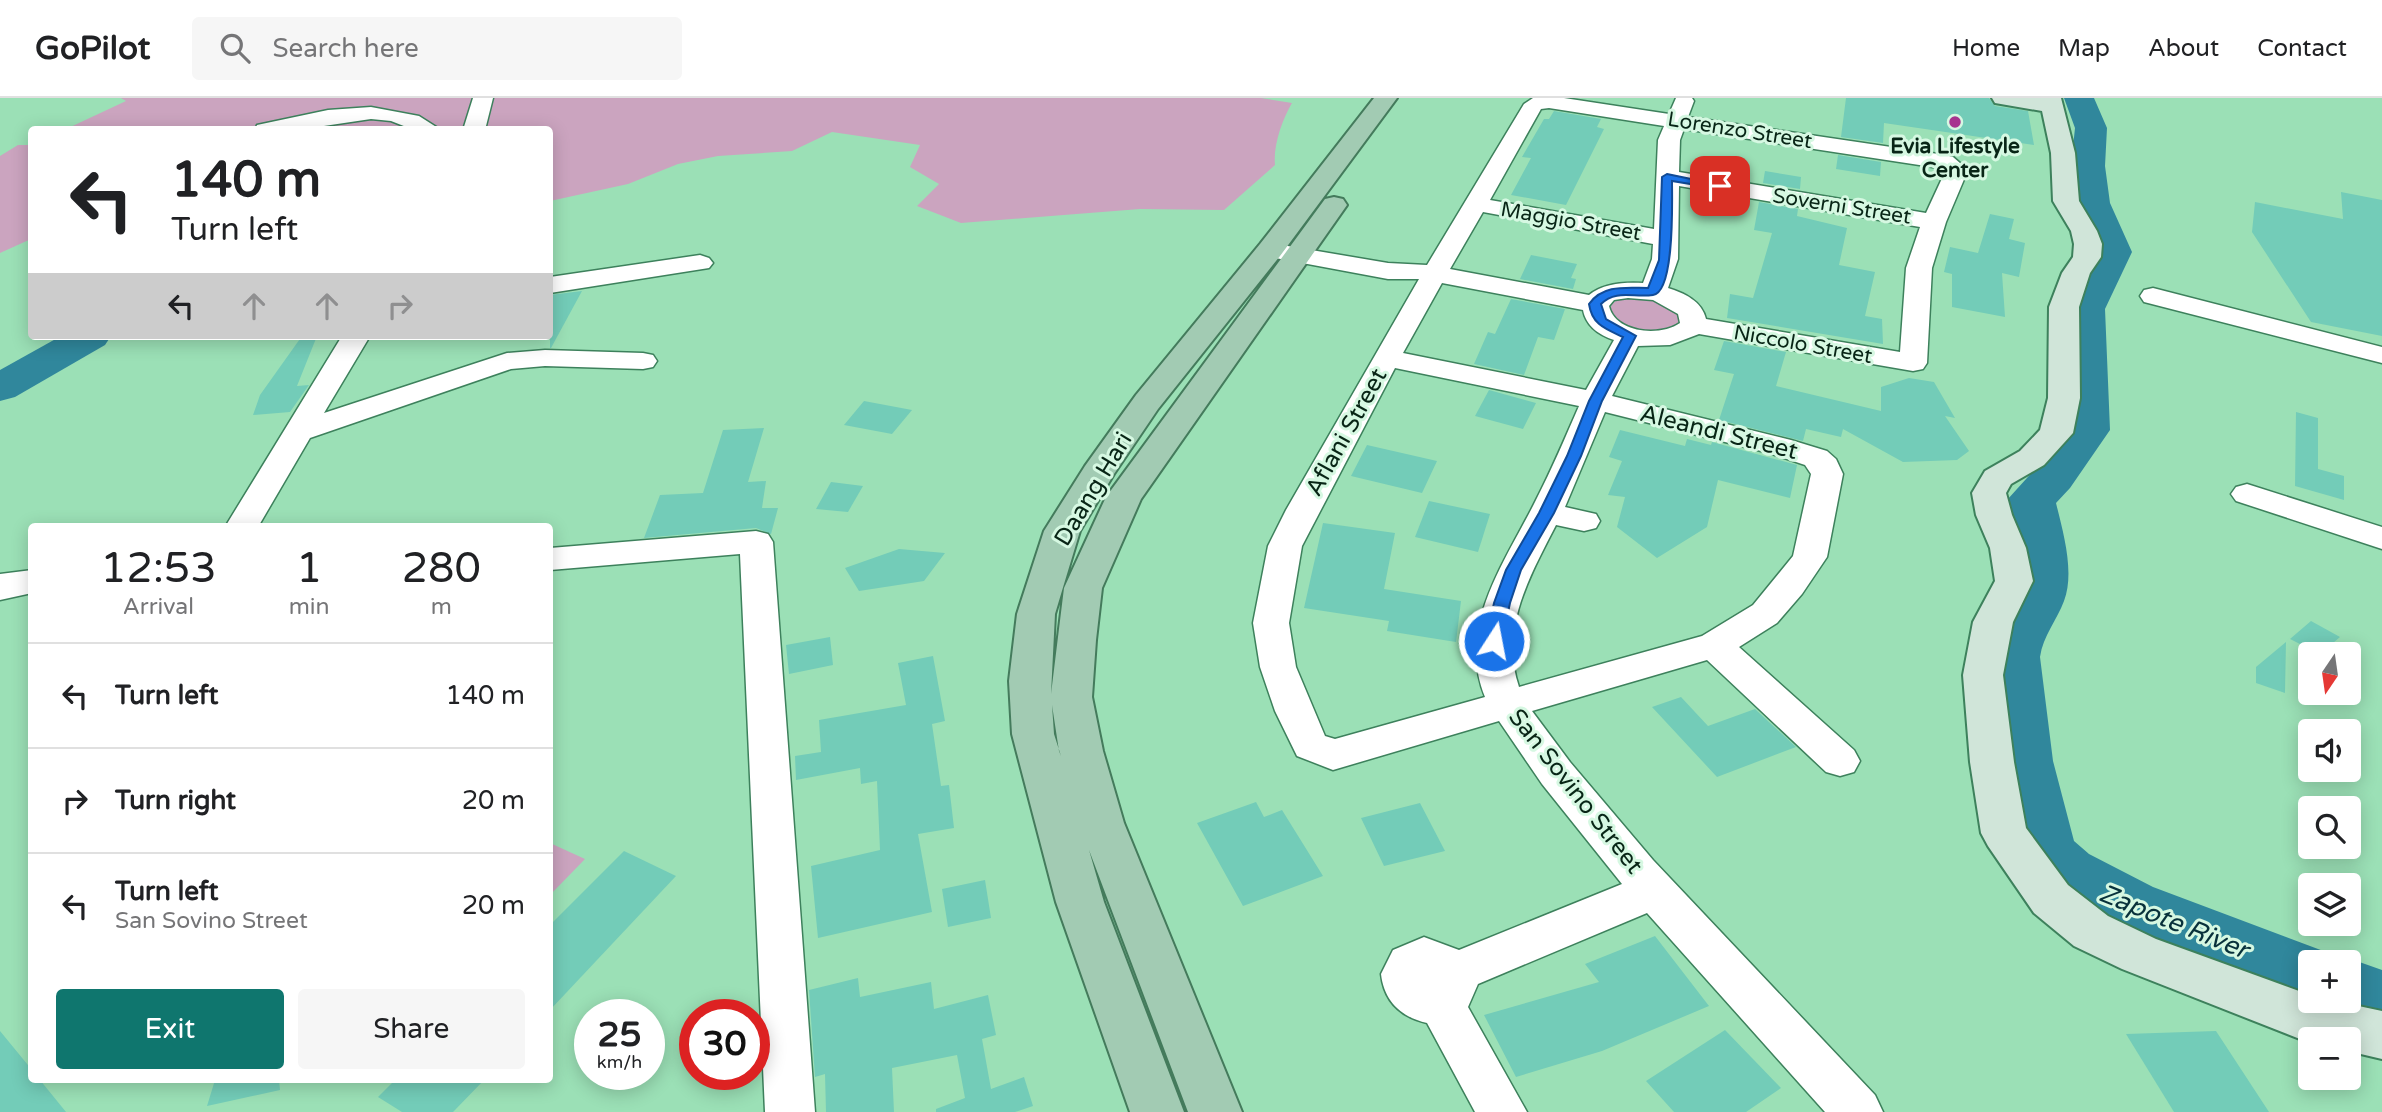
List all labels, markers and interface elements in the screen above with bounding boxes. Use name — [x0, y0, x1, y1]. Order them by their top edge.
search box — [192, 17, 682, 80]
text: GoPilot — [35, 29, 150, 68]
icon: search — [216, 29, 254, 67]
text: Search here — [272, 33, 419, 64]
text: Home — [1952, 34, 2020, 63]
text: Map — [2058, 34, 2110, 63]
text: About — [2148, 34, 2219, 63]
text: Contact — [2257, 34, 2347, 63]
street label: Lorenzo Street — [1666, 107, 1814, 154]
marker: Evia Lifestyle Center — [1947, 114, 1963, 130]
place label: Evia Lifestyle Center — [1890, 134, 2020, 183]
text: 140 m — [171, 151, 321, 210]
icon: left — [56, 154, 147, 245]
pin — [1690, 156, 1750, 216]
icon: arrive — [1701, 167, 1739, 205]
street label: Soverni Street — [1771, 183, 1913, 230]
street label: Maggio Street — [1499, 197, 1643, 246]
text: Turn left — [171, 211, 298, 249]
icon: left — [162, 287, 200, 325]
icon: ahead — [235, 287, 273, 325]
icon: ahead — [308, 287, 346, 325]
icon: right — [381, 287, 419, 325]
street label: Niccolo Street — [1732, 320, 1874, 369]
street label: Aflani Street — [1299, 363, 1393, 501]
street label: Aleandi Street — [1637, 399, 1801, 466]
street label: Daang Hari — [1048, 427, 1139, 551]
text: 12:53 — [100, 543, 217, 594]
text: 1 — [296, 543, 322, 594]
text: 280 — [402, 543, 481, 594]
text: Arrival — [123, 593, 194, 621]
text: min — [289, 593, 330, 621]
text: m — [431, 593, 452, 621]
position arrow — [1457, 604, 1531, 678]
north arrow — [2298, 642, 2361, 705]
map controls — [2298, 642, 2361, 1090]
icon: left — [56, 677, 94, 715]
text: Turn left — [115, 680, 218, 711]
text: 140 m — [445, 680, 525, 711]
street label: San Sovino Street — [1502, 703, 1649, 879]
button: sound — [2298, 719, 2361, 782]
icon: right — [56, 782, 94, 820]
text: Turn right — [115, 785, 236, 816]
text: 20 m — [462, 785, 525, 816]
button: search — [2298, 796, 2361, 859]
button: layers — [2298, 873, 2361, 936]
text: Turn left — [115, 876, 218, 907]
water label: Zapote River — [2095, 878, 2256, 967]
icon: left — [56, 887, 94, 925]
text: 20 m — [462, 890, 525, 921]
text: San Sovino Street — [115, 907, 308, 935]
button: + — [2298, 950, 2361, 1013]
button: Exit — [56, 989, 284, 1069]
button: Share — [298, 989, 525, 1069]
speed limit sign: 30 — [679, 999, 770, 1090]
text: 25 — [598, 1014, 641, 1056]
button: − — [2298, 1027, 2361, 1090]
text: km/h — [597, 1051, 642, 1073]

